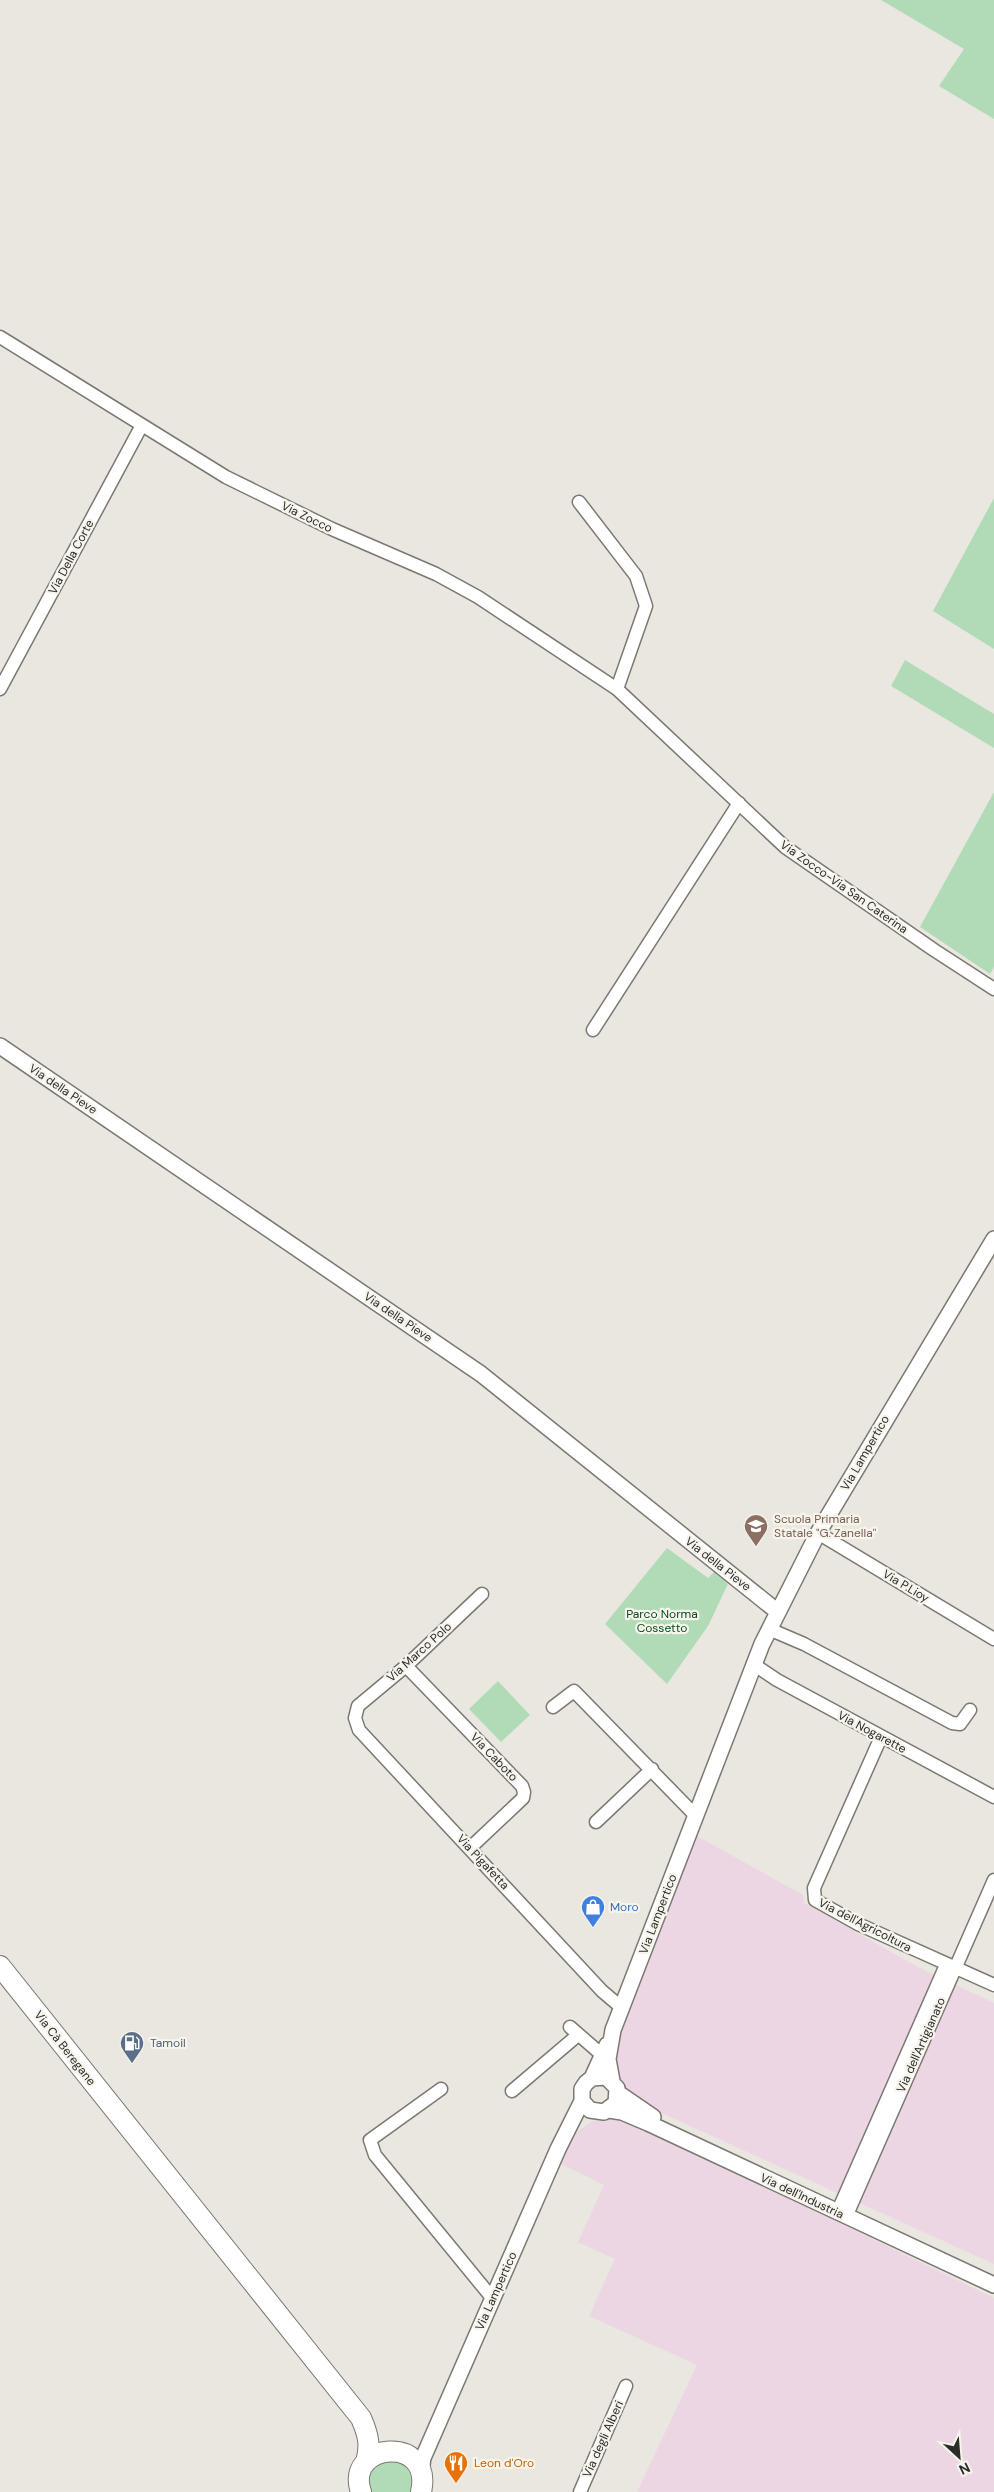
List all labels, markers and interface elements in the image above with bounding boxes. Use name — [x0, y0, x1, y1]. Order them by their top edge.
street label: Via Zocco — [279, 498, 335, 536]
street label: Via Della Corte — [45, 517, 97, 597]
street label: Via Zocco-Via San Caterina — [777, 837, 911, 937]
street label: Via della Pieve — [26, 1060, 100, 1118]
street label: Via della Pieve — [361, 1288, 435, 1346]
street label: Via Lampertico — [837, 1412, 893, 1494]
place label: Scuola Primaria Statale "G. Zanella" — [774, 1511, 877, 1541]
school or university icon: Scuola Primaria Statale "G. Zanella" — [743, 1513, 769, 1547]
street label: Via della Pieve — [682, 1533, 754, 1595]
street label: Via P.Lioy — [880, 1566, 933, 1606]
park label: Parco Norma Cossetto — [626, 1606, 698, 1636]
street label: Via Marco Polo — [383, 1619, 455, 1685]
street label: Via Nogarette — [835, 1707, 909, 1757]
street label: Via Caboto — [467, 1729, 521, 1785]
street label: Via Pigafetta — [453, 1831, 513, 1893]
street label: Via Lampertico — [635, 1872, 681, 1956]
shop icon: Moro — [580, 1894, 606, 1928]
street label: Via dell'Agricoltura — [816, 1895, 914, 1955]
place label: Moro — [610, 1899, 639, 1915]
street label: Via dell'Artigianato — [893, 1995, 949, 2095]
street label: Via Cà Beregane — [31, 2007, 99, 2089]
fuel station icon: Tamoil — [119, 2030, 145, 2064]
place label: Tamoil — [150, 2035, 186, 2051]
street label: Via dell'Industria — [758, 2170, 846, 2222]
street label: Via Lampertico — [472, 2249, 520, 2333]
street label: Via degli Alberi — [579, 2398, 627, 2480]
north arrow — [934, 2432, 984, 2482]
restaurant icon: Leon d'Oro — [443, 2450, 469, 2484]
place label: Leon d'Oro — [474, 2455, 534, 2471]
text: N — [956, 2458, 973, 2479]

